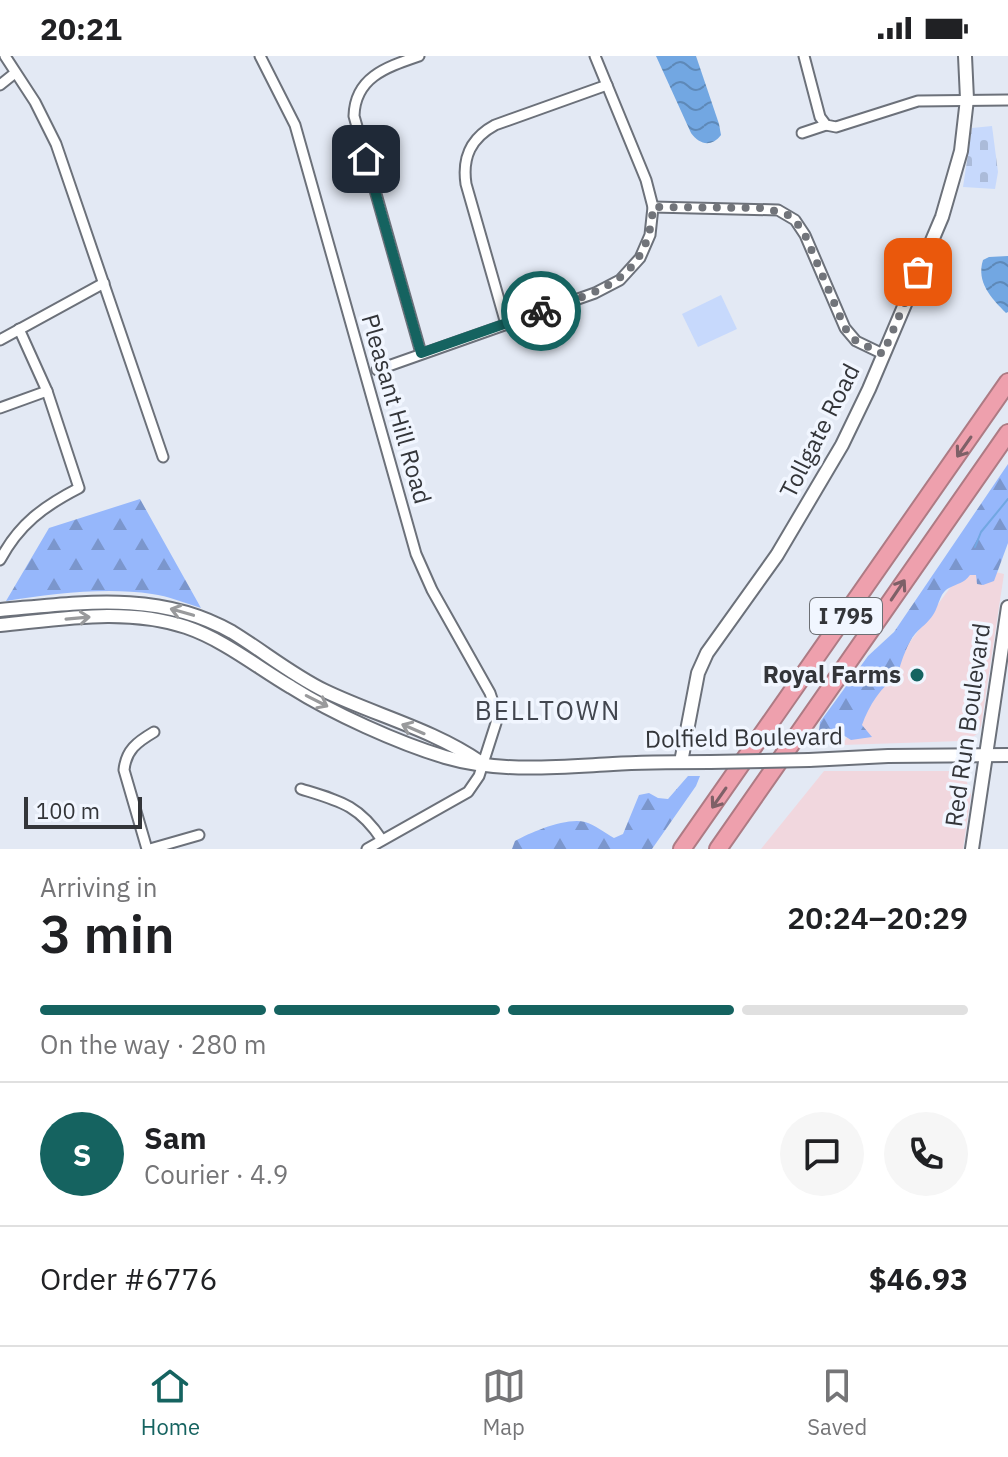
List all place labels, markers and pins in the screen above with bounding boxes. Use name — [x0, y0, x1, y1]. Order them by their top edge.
pin — [332, 125, 400, 193]
pin — [884, 238, 952, 306]
place label: Royal Farms — [763, 658, 901, 690]
marker: Royal Farms — [908, 666, 926, 684]

